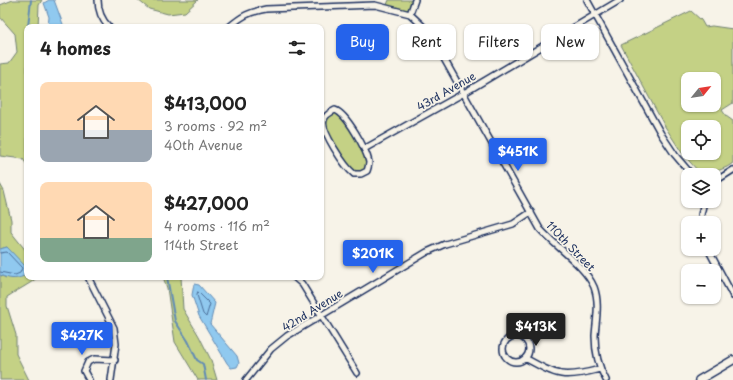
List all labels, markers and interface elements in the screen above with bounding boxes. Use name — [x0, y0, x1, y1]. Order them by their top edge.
chip: Buy — [336, 24, 389, 60]
chip: Rent — [397, 24, 456, 60]
chip: Filters — [464, 24, 533, 60]
chip: New — [541, 24, 599, 60]
text: 4 homes — [40, 35, 111, 61]
icon: filters — [286, 37, 308, 59]
street label: 43rd Avenue — [413, 67, 479, 115]
north arrow — [681, 72, 721, 112]
map controls — [681, 72, 721, 304]
text: $413,000 — [164, 90, 247, 116]
icon: home — [72, 98, 120, 146]
text: 3 rooms · 92 m² — [164, 116, 267, 135]
button: locate — [681, 120, 721, 160]
text: 40th Avenue — [164, 135, 243, 154]
pin: $451K — [490, 138, 546, 172]
text: $451K — [498, 141, 538, 160]
button: layers — [681, 168, 721, 208]
text: $427,000 — [164, 190, 249, 216]
icon: home — [72, 198, 120, 246]
text: 4 rooms · 116 m² — [164, 216, 270, 235]
button: + — [681, 216, 721, 256]
street label: 110th Street — [543, 217, 600, 275]
text: 114th Street — [164, 235, 238, 254]
pin: $201K — [345, 240, 401, 274]
text: $201K — [352, 243, 394, 262]
button: − — [681, 264, 721, 304]
street label: 42nd Avenue — [278, 285, 346, 335]
pin: $413K — [508, 313, 564, 347]
text: $413K — [515, 316, 557, 335]
pin: $427K — [54, 322, 110, 356]
text: $427K — [61, 325, 103, 344]

